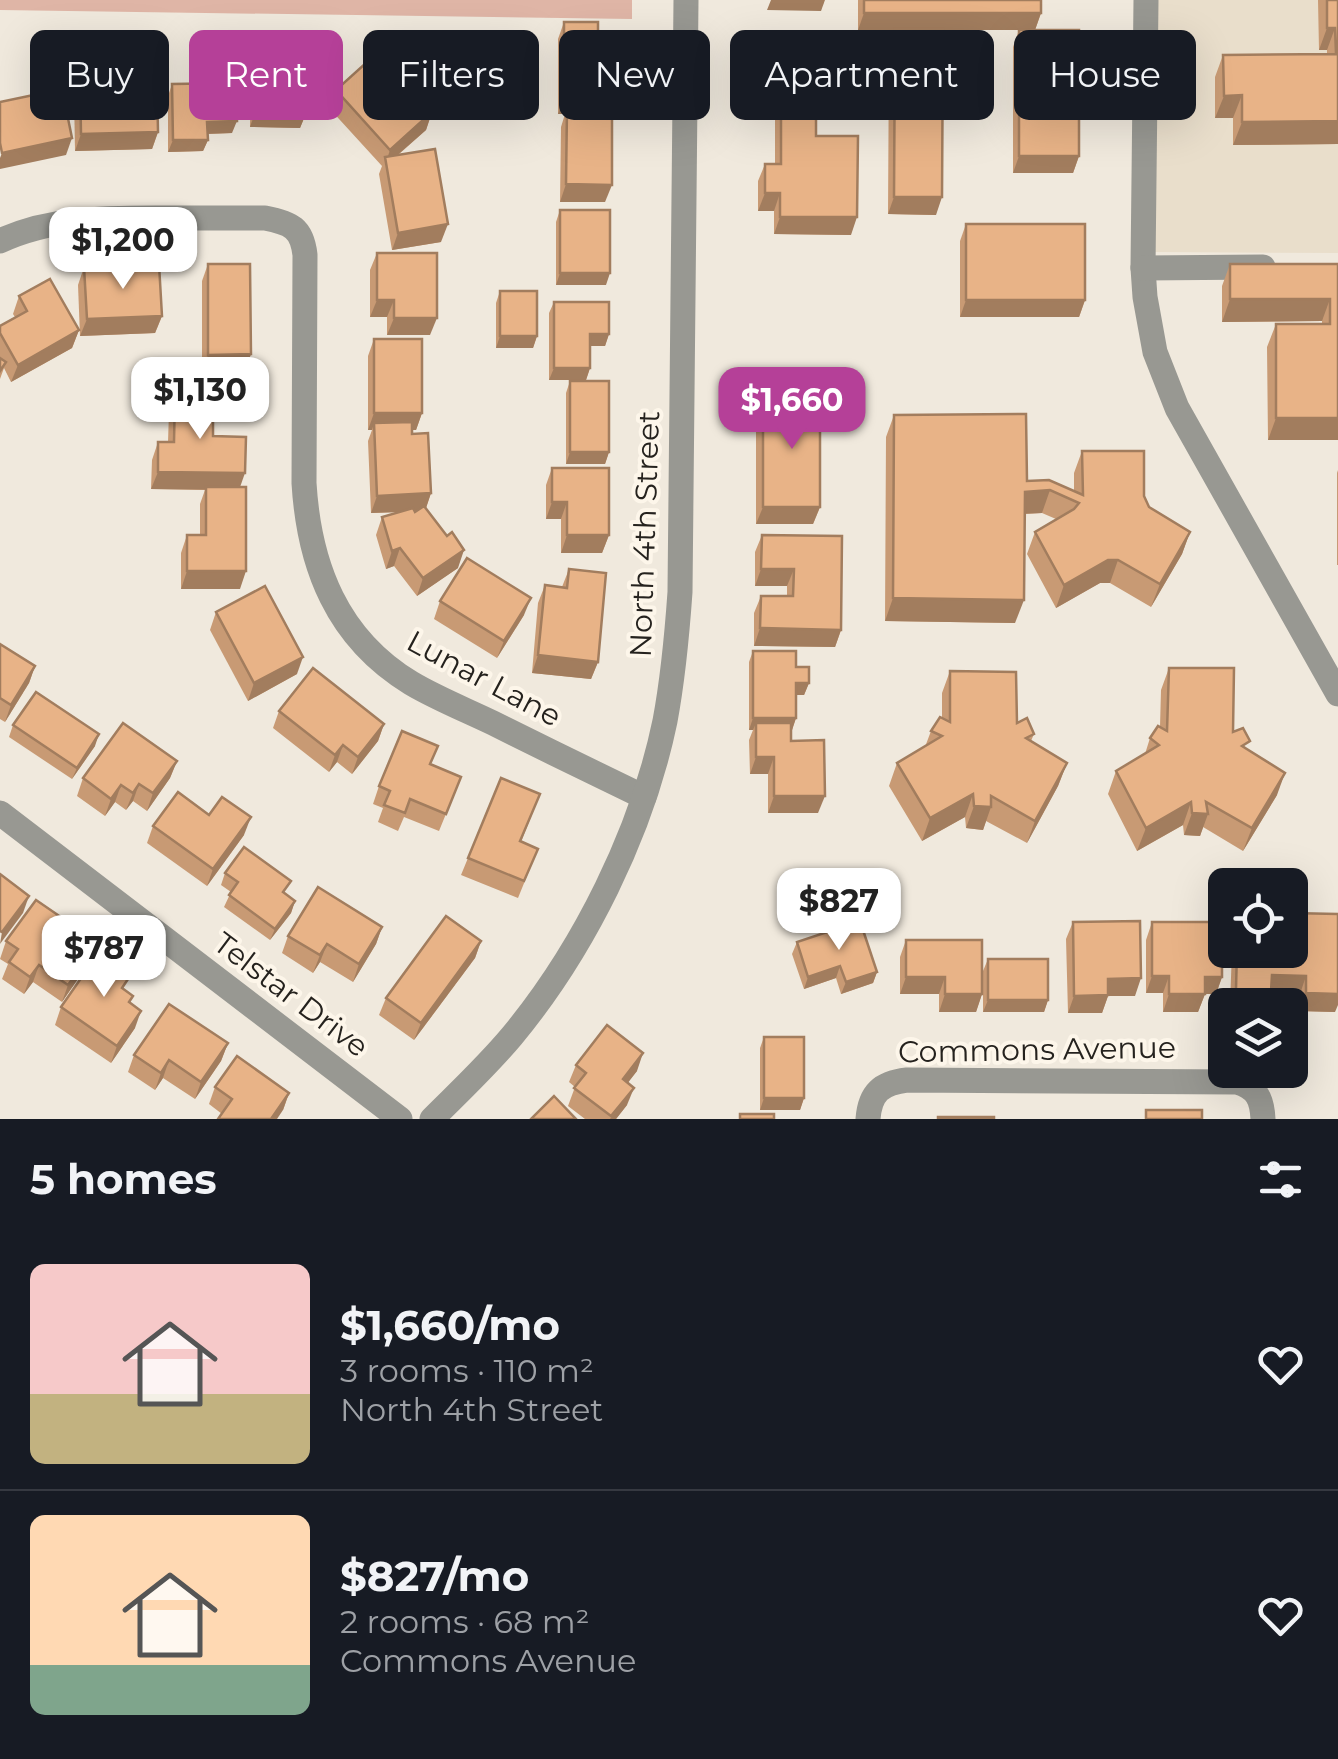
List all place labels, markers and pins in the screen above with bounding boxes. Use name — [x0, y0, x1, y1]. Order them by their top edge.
pin: $1,200 — [42, 207, 204, 292]
pin: $1,130 — [119, 357, 281, 442]
pin: $1,660 — [711, 367, 873, 452]
pin: $827 — [780, 868, 898, 953]
pin: $787 — [45, 915, 163, 1000]

